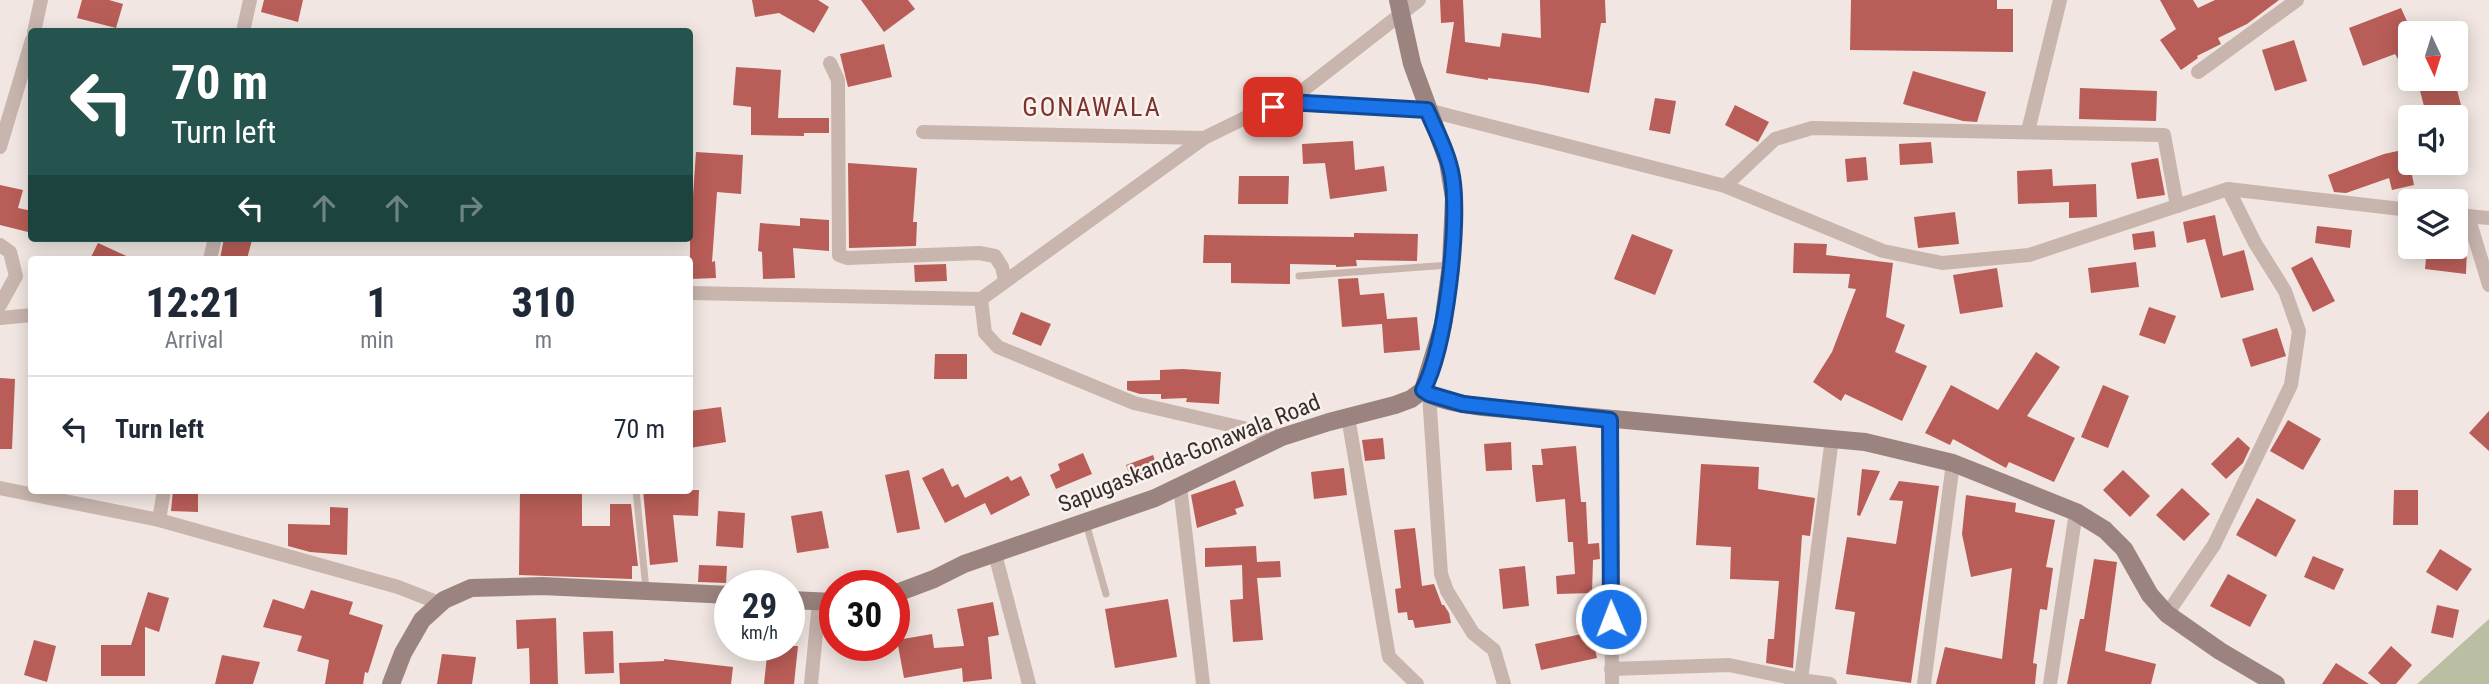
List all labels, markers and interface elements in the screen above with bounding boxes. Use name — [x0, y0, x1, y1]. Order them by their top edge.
north arrow — [2398, 21, 2468, 91]
map controls — [2398, 21, 2468, 259]
text: 70 m — [171, 54, 268, 111]
icon: left — [56, 56, 147, 147]
pin — [1243, 77, 1303, 137]
icon: arrive — [1254, 88, 1292, 126]
district label: GONAWALA — [1022, 92, 1162, 122]
button: sound — [2398, 105, 2468, 175]
text: Turn left — [171, 113, 276, 151]
icon: left — [232, 189, 270, 227]
icon: ahead — [305, 189, 343, 227]
icon: ahead — [378, 189, 416, 227]
icon: right — [451, 189, 489, 227]
button: layers — [2398, 189, 2468, 259]
text: 12:21 — [145, 278, 243, 327]
text: 1 — [366, 278, 388, 327]
text: 310 — [511, 278, 576, 327]
text: Arrival — [165, 327, 223, 354]
text: min — [360, 327, 394, 354]
text: m — [535, 327, 552, 354]
street label: Sapugaskanda-Gonawala Road — [1054, 389, 1324, 518]
icon: left — [56, 410, 94, 448]
text: Turn left — [115, 414, 204, 444]
text: 70 m — [614, 414, 665, 444]
speed limit sign: 30 — [819, 570, 910, 661]
position arrow — [1574, 582, 1648, 656]
text: 29 — [742, 586, 777, 627]
text: km/h — [741, 622, 778, 643]

